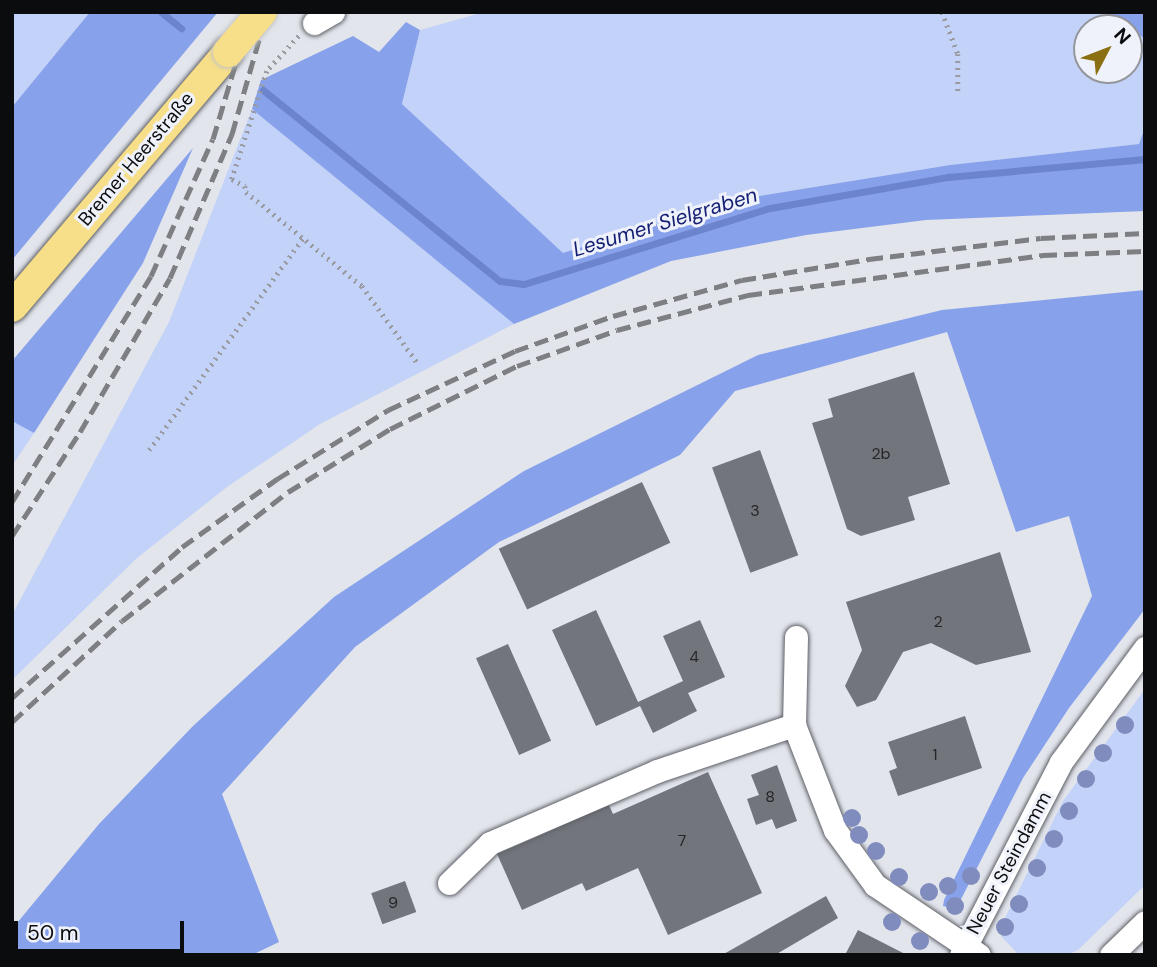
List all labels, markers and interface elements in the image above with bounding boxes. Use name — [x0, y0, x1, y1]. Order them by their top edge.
north arrow — [1073, 14, 1143, 84]
text: N — [1109, 22, 1136, 49]
street label: Bremer Heerstraße — [73, 88, 199, 230]
water label: Lesumer Sielgraben — [570, 182, 760, 262]
house number: 2b — [871, 444, 891, 464]
house number: 3 — [750, 501, 760, 521]
house number: 2 — [933, 612, 943, 632]
house number: 4 — [689, 647, 699, 667]
house number: 1 — [933, 745, 937, 765]
house number: 8 — [765, 787, 775, 807]
street label: Neuer Steindamm — [962, 788, 1056, 938]
house number: 7 — [678, 831, 686, 851]
house number: 9 — [388, 893, 398, 913]
scale bar — [18, 908, 187, 952]
text: 50 m — [27, 919, 78, 947]

